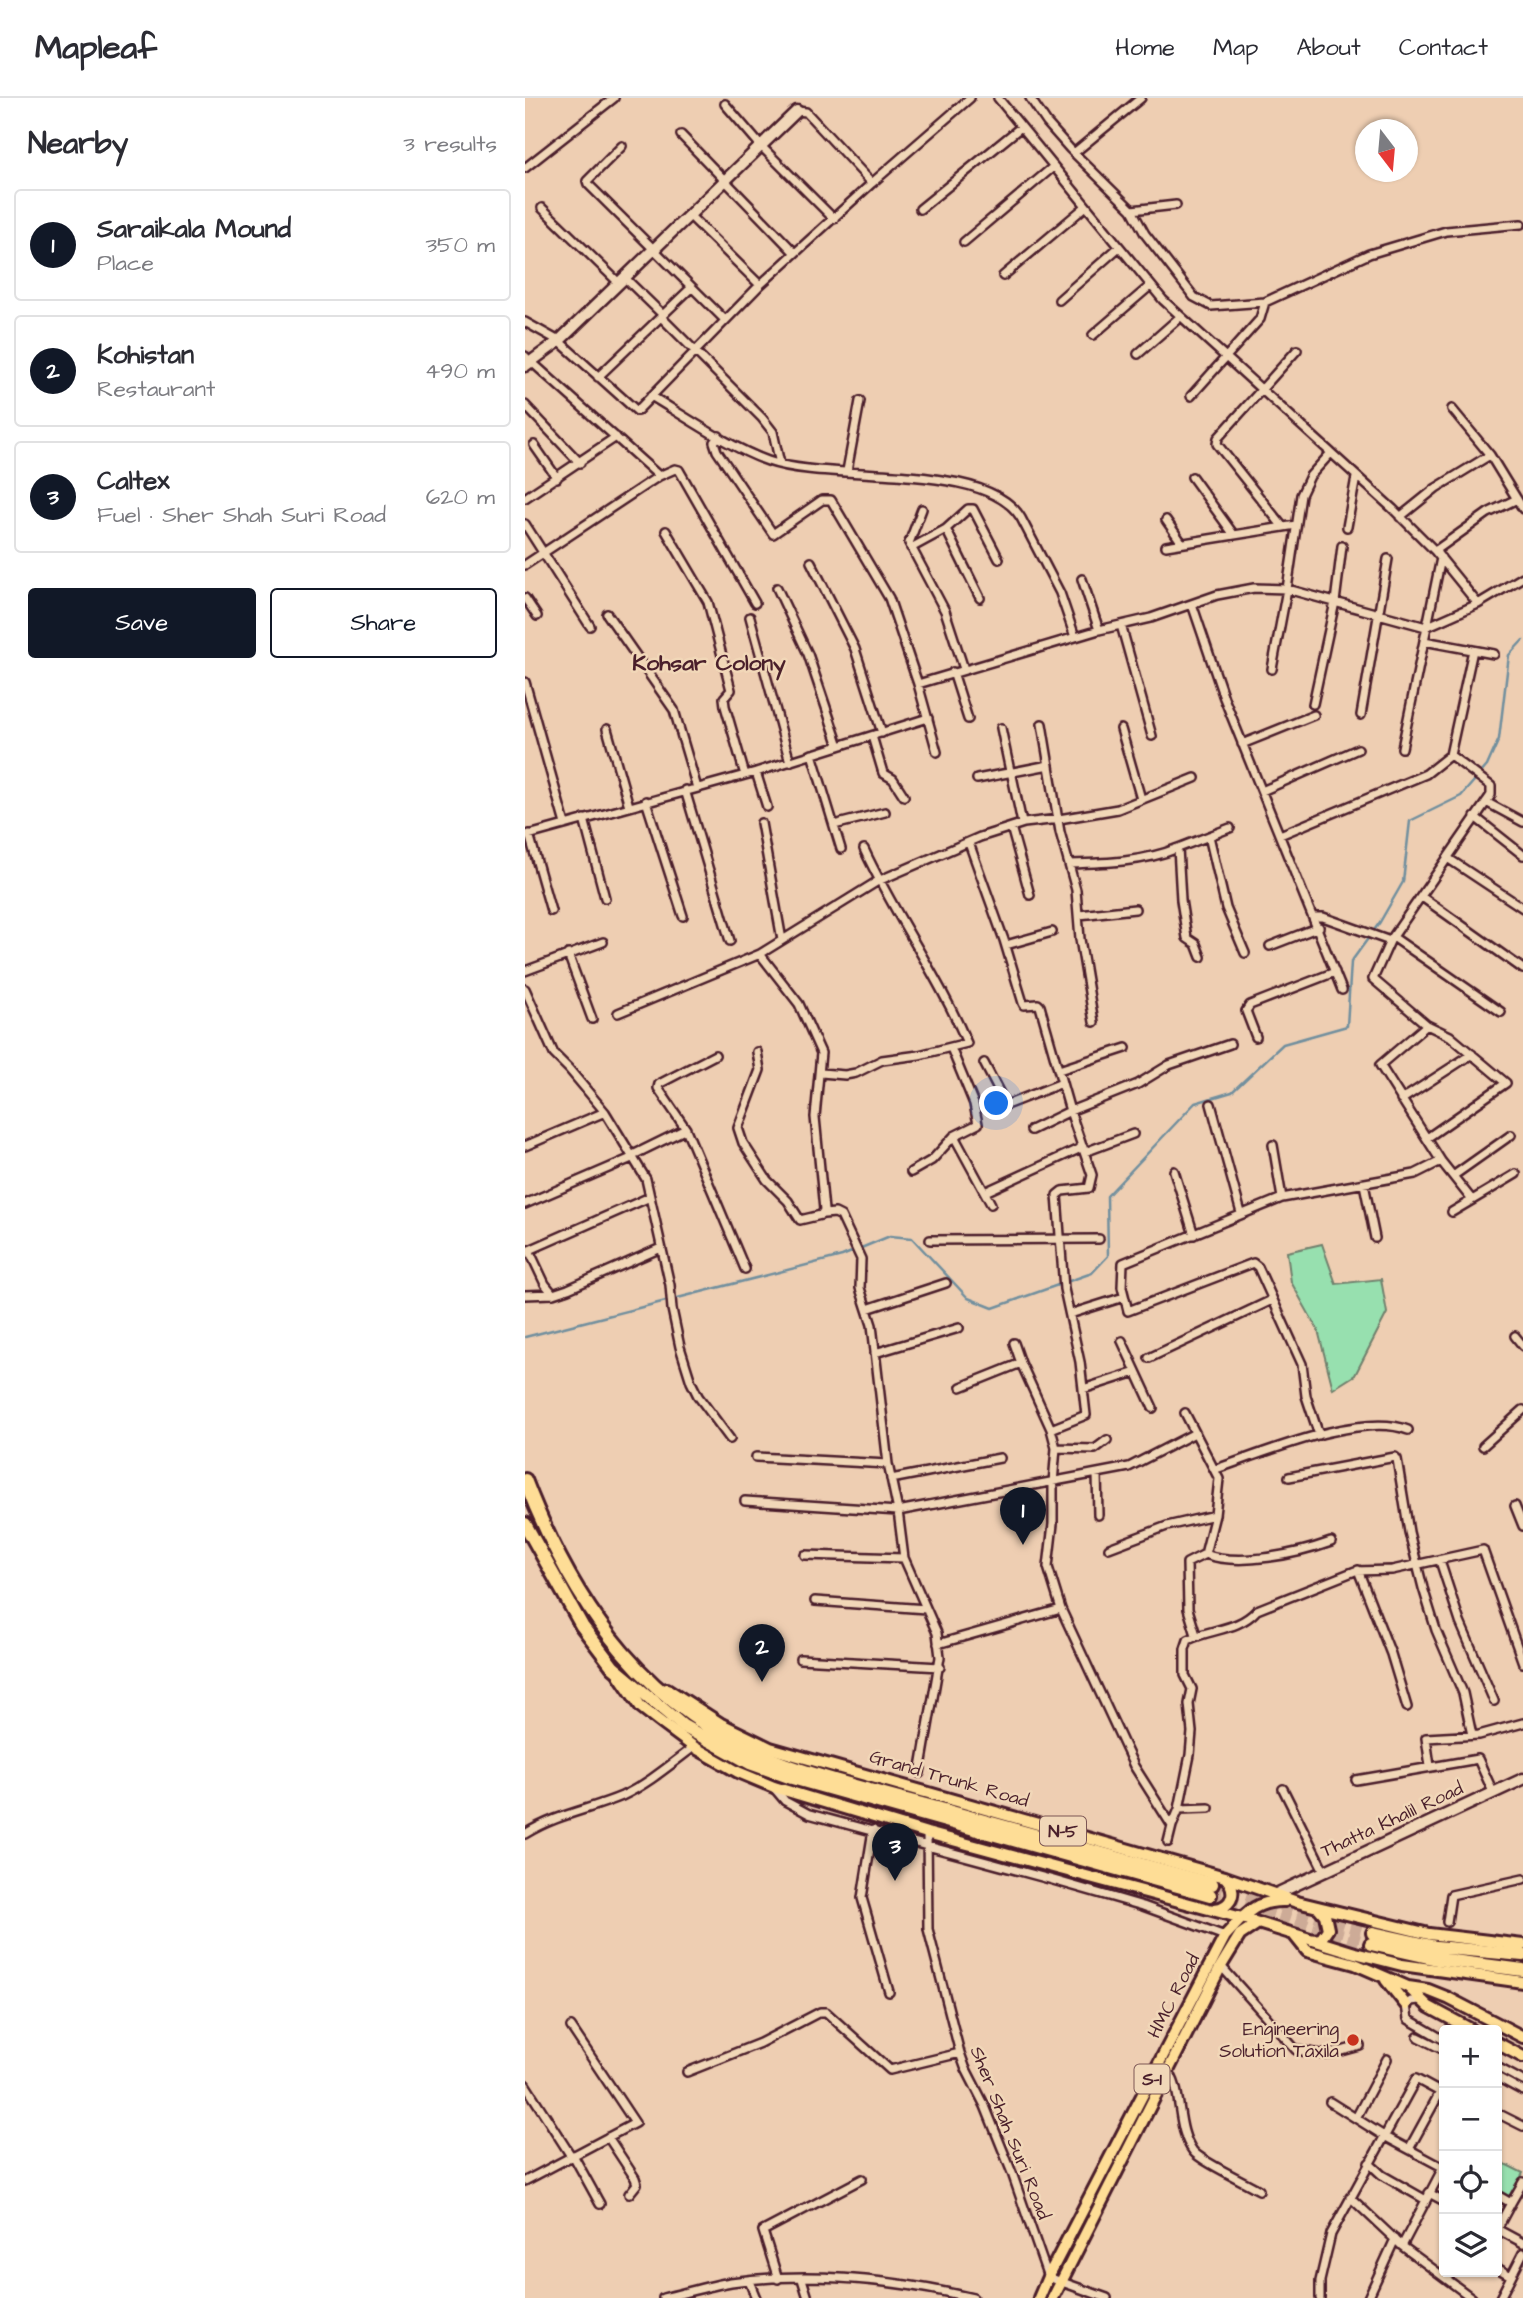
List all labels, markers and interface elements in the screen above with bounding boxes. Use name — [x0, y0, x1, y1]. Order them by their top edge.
text: Mapleaf — [35, 25, 157, 71]
text: Home — [1115, 31, 1175, 65]
text: Map — [1213, 31, 1258, 65]
text: About — [1296, 31, 1361, 65]
text: Contact — [1399, 31, 1488, 65]
north arrow — [1355, 119, 1418, 182]
text: Nearby — [28, 123, 128, 165]
text: 3 results — [403, 128, 497, 160]
text: Saraikala Mound — [97, 211, 291, 247]
text: 1 — [52, 229, 54, 261]
text: 350 m — [425, 229, 495, 261]
text: Place — [97, 247, 154, 279]
text: Kohistan — [97, 337, 194, 373]
text: 2 — [46, 355, 60, 387]
text: 490 m — [425, 355, 495, 387]
text: Restaurant — [97, 373, 215, 405]
text: Caltex — [97, 463, 170, 499]
text: 3 — [47, 481, 59, 513]
text: 620 m — [426, 481, 495, 513]
text: Fuel · Sher Shah Suri Road — [97, 499, 386, 531]
button: Save — [28, 588, 256, 658]
button: Share — [270, 588, 497, 658]
district label: Kohsar Colony — [632, 647, 786, 681]
your location — [979, 1086, 1013, 1120]
pin: 1 — [1000, 1487, 1046, 1545]
pin: 2 — [739, 1624, 785, 1682]
street label: Grand Trunk Road — [866, 1743, 1032, 1815]
street label: Thatta Khalil Road — [1316, 1775, 1468, 1865]
road number: N-5 — [1040, 1816, 1086, 1846]
pin: 3 — [872, 1823, 918, 1881]
street label: HMC Road — [1141, 1949, 1207, 2043]
place label: Engineering Solution Taxila — [1219, 2016, 1339, 2065]
map controls — [1439, 2025, 1502, 2277]
button: + — [1439, 2025, 1502, 2088]
marker: Engineering Solution Taxila — [1345, 2032, 1361, 2048]
street label: Sher Shah Suri Road — [963, 2042, 1057, 2224]
road number: S-1 — [1135, 2064, 1169, 2094]
button: − — [1439, 2088, 1502, 2151]
button: locate — [1439, 2151, 1502, 2214]
button: layers — [1439, 2214, 1502, 2277]

